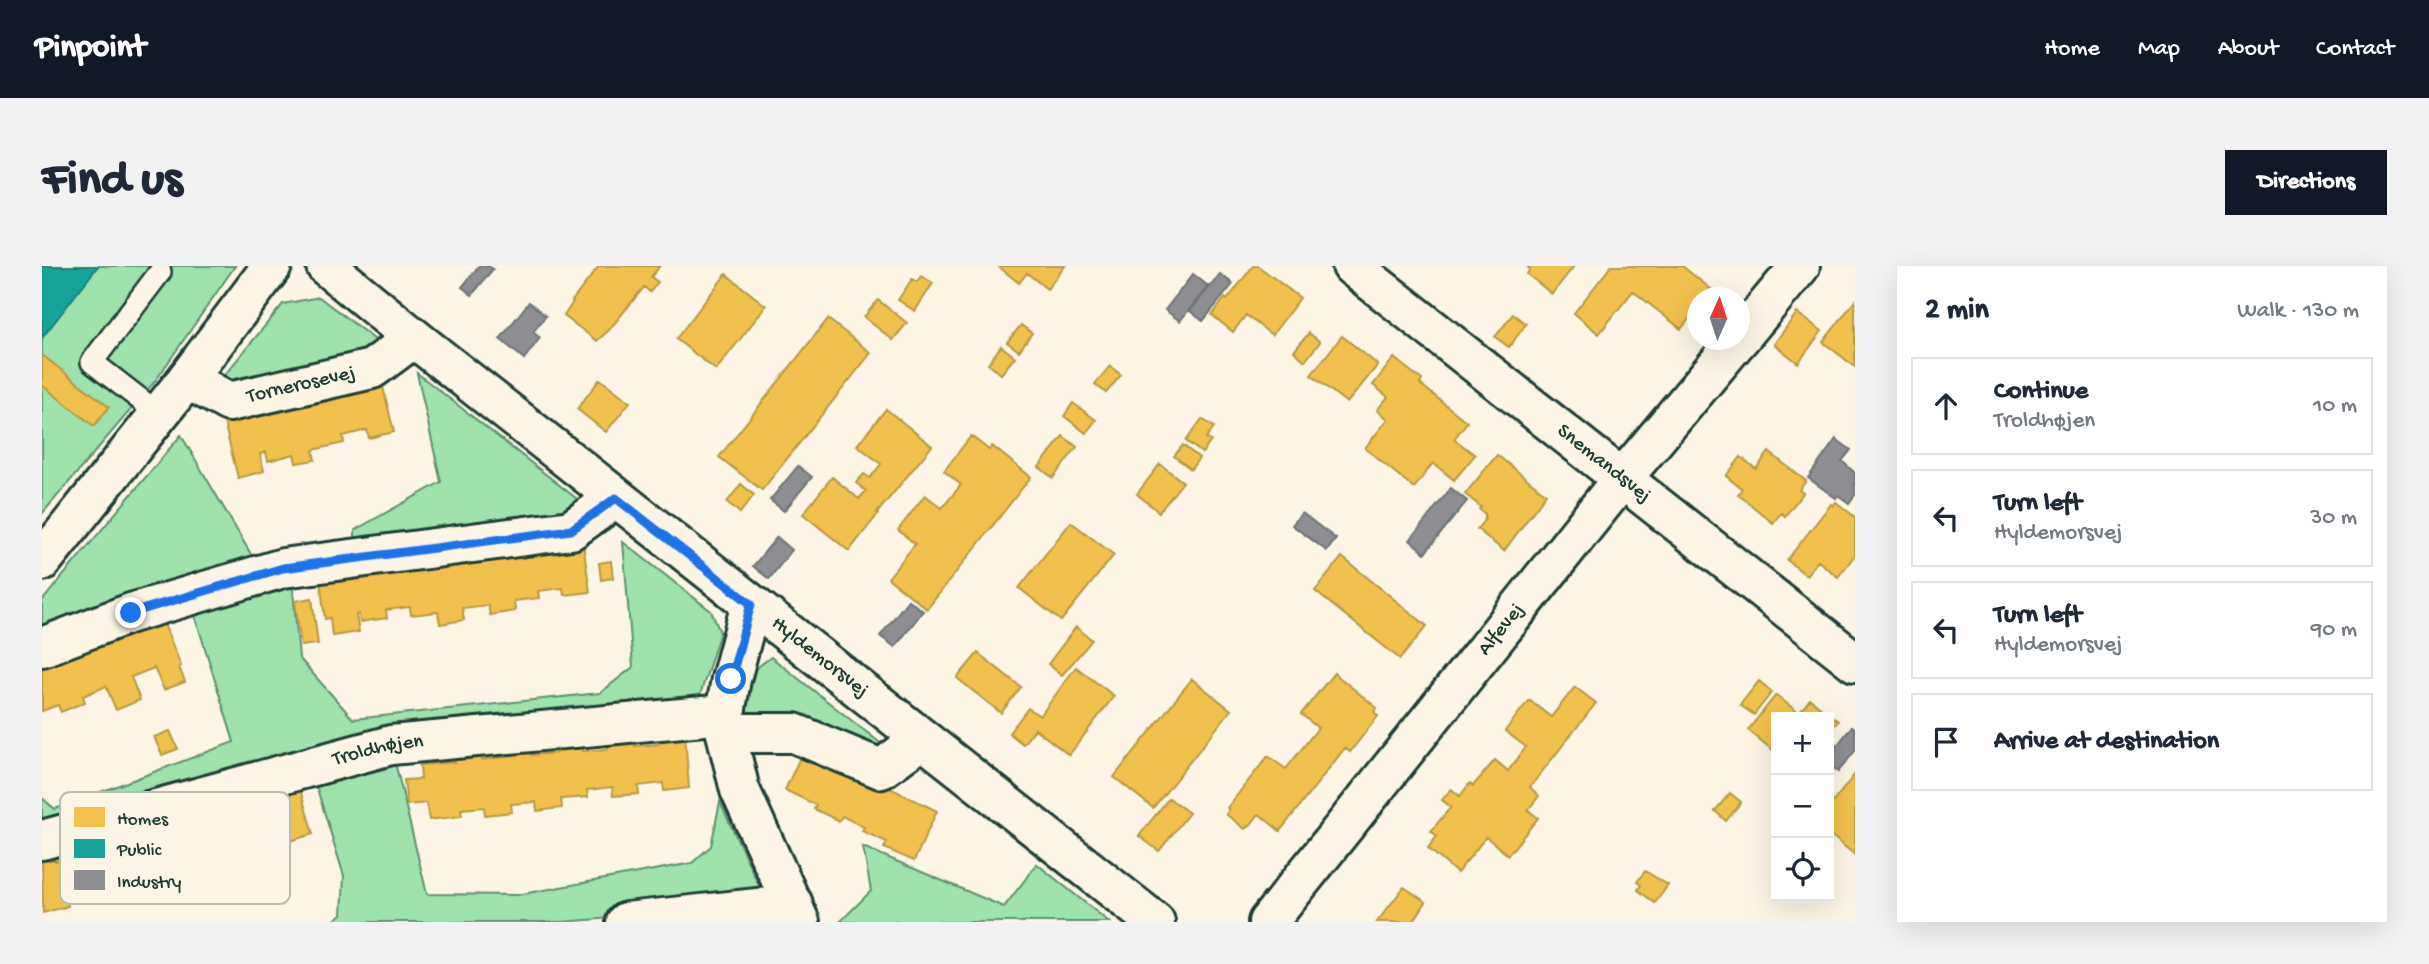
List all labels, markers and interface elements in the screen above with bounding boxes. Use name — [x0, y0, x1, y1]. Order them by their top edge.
text: Pinpoint — [35, 30, 146, 68]
text: Home — [2044, 35, 2100, 64]
text: Map — [2138, 35, 2180, 64]
text: About — [2218, 35, 2278, 64]
text: Contact — [2316, 35, 2394, 64]
button: Directions — [2225, 150, 2387, 215]
text: Find us — [42, 153, 182, 211]
north arrow — [1687, 287, 1750, 350]
text: 2 min — [1925, 294, 1989, 329]
text: Walk · 130 m — [2237, 298, 2359, 325]
street label: Tornerosevej — [244, 361, 358, 410]
text: Continue — [1994, 377, 2088, 408]
icon: ahead — [1927, 387, 1965, 425]
text: 10 m — [2313, 393, 2357, 420]
text: Troldhøjen — [1994, 408, 2095, 435]
street label: Snemandsvej — [1551, 419, 1656, 509]
text: Turn left — [1994, 489, 2082, 520]
icon: left — [1927, 499, 1965, 537]
text: 30 m — [2310, 505, 2357, 532]
text: Hyldemorsvej — [1994, 520, 2122, 547]
route end — [115, 597, 146, 628]
street label: Alfevej — [1473, 598, 1530, 661]
text: Turn left — [1994, 601, 2082, 632]
street label: Hyldemorsvej — [766, 611, 873, 704]
icon: left — [1927, 611, 1965, 649]
text: 90 m — [2311, 617, 2357, 644]
text: Hyldemorsvej — [1994, 632, 2122, 659]
route start — [715, 663, 746, 694]
map controls — [1771, 712, 1834, 901]
button: + — [1771, 712, 1834, 775]
icon: arrive — [1927, 723, 1965, 761]
text: Arrive at destination — [1994, 727, 2219, 758]
street label: Troldhøjen — [329, 730, 425, 773]
button: − — [1771, 775, 1834, 838]
legend — [60, 792, 290, 904]
text: Homes — [117, 809, 169, 832]
button: locate — [1771, 838, 1834, 901]
text: Public — [116, 840, 162, 863]
text: Industry — [117, 872, 182, 895]

